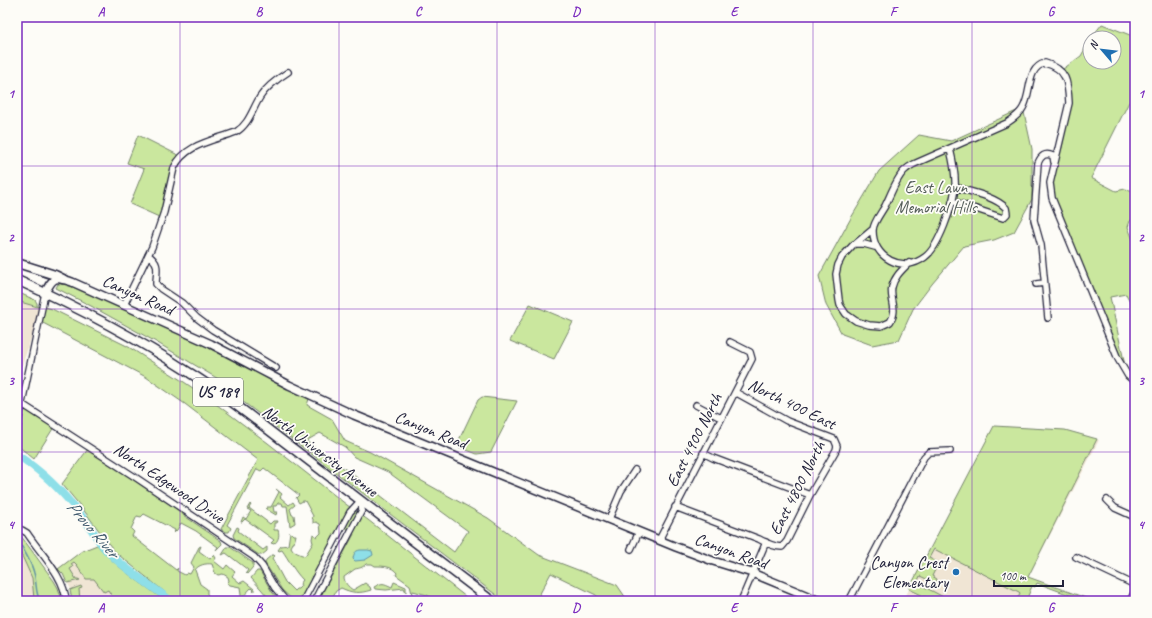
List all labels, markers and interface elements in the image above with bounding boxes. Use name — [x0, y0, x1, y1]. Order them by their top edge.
text: A — [98, 4, 106, 20]
text: B — [256, 4, 264, 20]
text: C — [415, 4, 423, 20]
text: D — [572, 4, 581, 20]
text: E — [731, 4, 740, 20]
text: F — [890, 4, 899, 20]
text: G — [1048, 4, 1056, 20]
north arrow — [1082, 30, 1122, 70]
text: N — [1085, 37, 1102, 52]
text: 1 — [8, 86, 16, 102]
text: 1 — [1138, 86, 1146, 102]
park label: East Lawn Memorial Hills — [895, 177, 979, 218]
text: 2 — [8, 230, 15, 246]
text: 2 — [1138, 230, 1145, 246]
street label: Canyon Road — [99, 270, 179, 321]
text: 3 — [8, 373, 15, 389]
text: 3 — [1138, 373, 1145, 389]
street label: North 400 East — [745, 374, 841, 435]
road number: US 189 — [193, 378, 243, 406]
street label: East 4900 North — [661, 389, 727, 490]
street label: North University Avenue — [258, 401, 383, 502]
street label: Canyon Road — [392, 406, 472, 455]
street label: East 4800 North — [764, 437, 830, 538]
street label: North Edgewood Drive — [110, 438, 230, 529]
water label: Provo River — [62, 496, 126, 565]
text: 4 — [8, 517, 16, 533]
text: 4 — [1138, 517, 1146, 533]
street label: Canyon Road — [692, 528, 772, 575]
place label: Canyon Crest Elementary — [870, 552, 950, 593]
scale bar — [994, 562, 1063, 588]
marker: Canyon Crest Elementary — [951, 567, 961, 577]
text: 100 m — [1000, 568, 1027, 584]
text: A — [98, 600, 106, 616]
text: B — [256, 600, 264, 616]
text: C — [415, 600, 423, 616]
text: D — [572, 600, 581, 616]
text: E — [731, 600, 740, 616]
text: F — [890, 600, 899, 616]
text: G — [1048, 600, 1056, 616]

